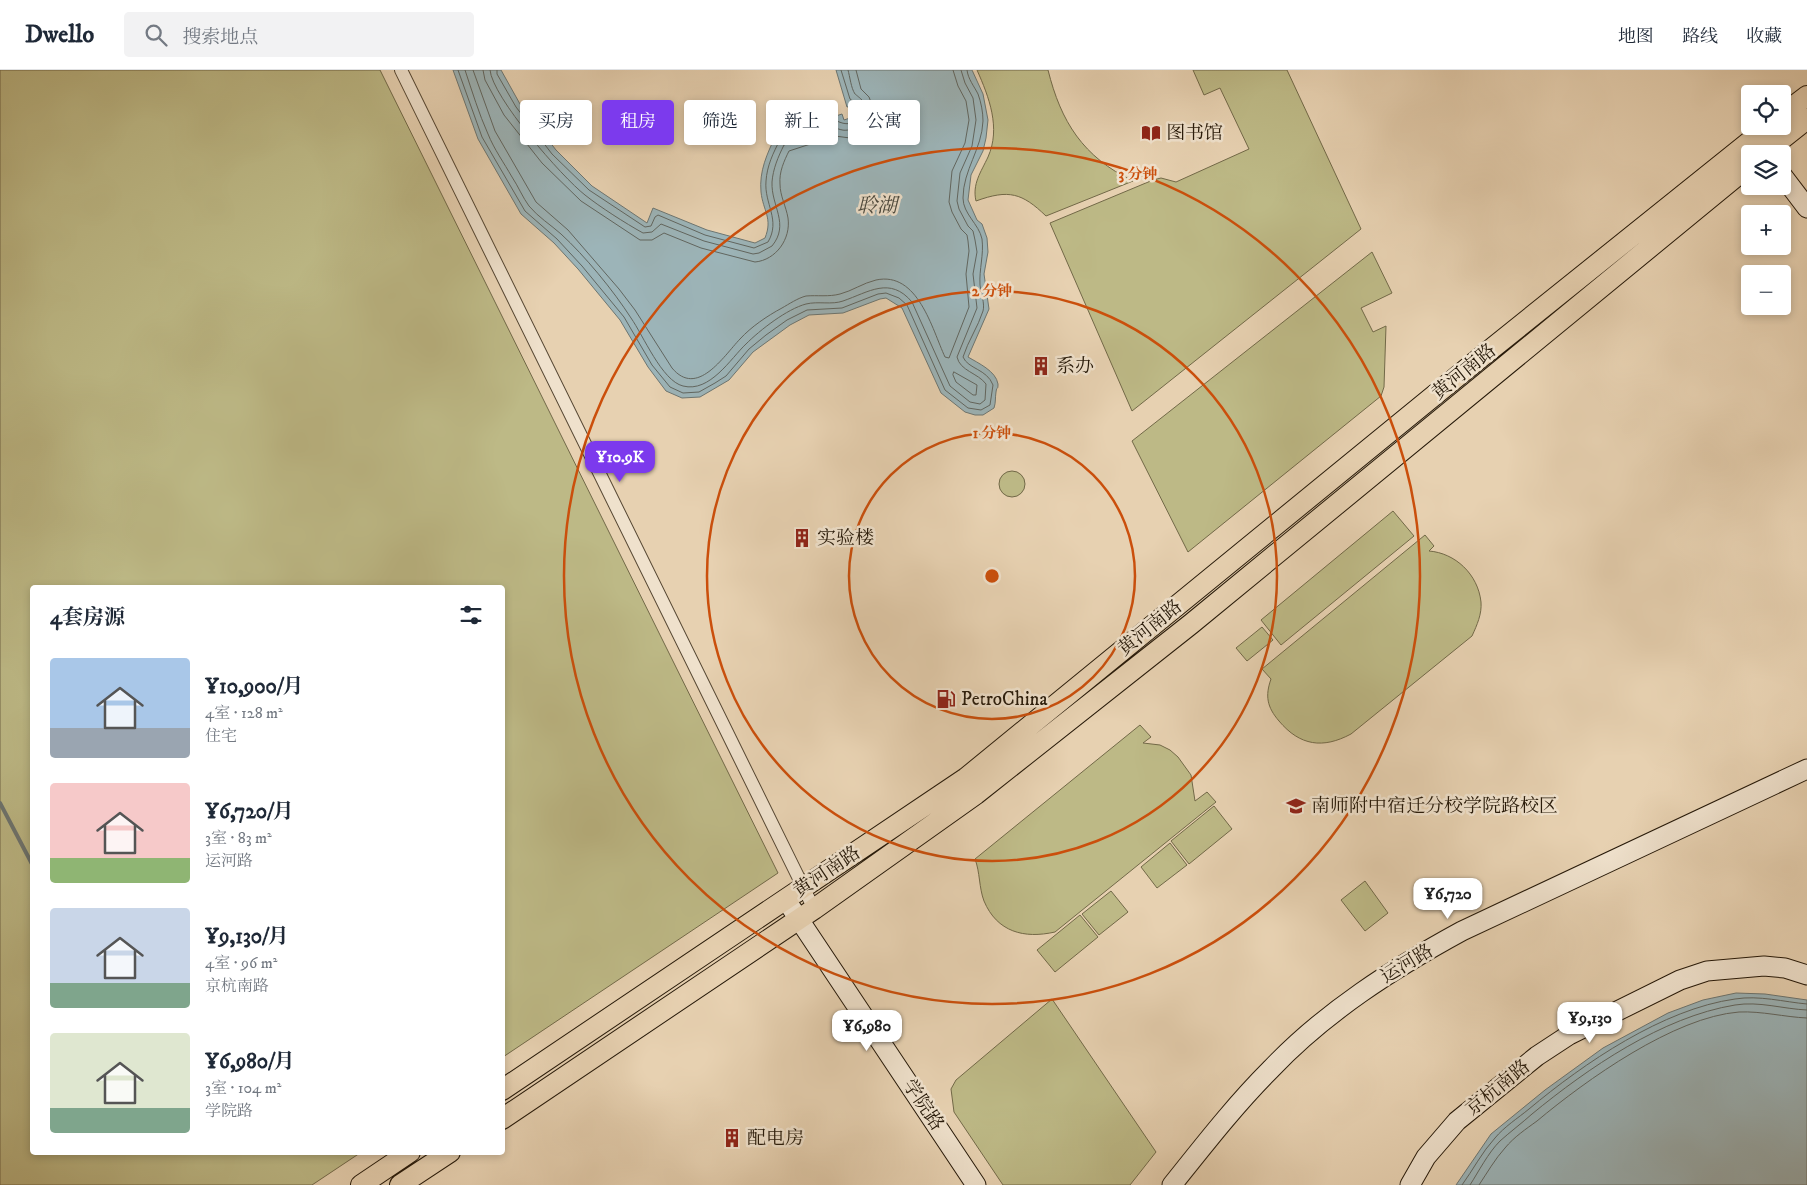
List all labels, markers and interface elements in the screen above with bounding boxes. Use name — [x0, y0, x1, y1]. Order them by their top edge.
search box — [124, 12, 474, 57]
text: Dwello — [25, 20, 94, 50]
icon: search — [142, 21, 170, 49]
text: 搜索地点 — [182, 26, 258, 49]
text: 地图 — [1618, 26, 1654, 48]
text: 路线 — [1682, 26, 1718, 48]
text: 收藏 — [1746, 26, 1782, 48]
map controls — [1741, 85, 1791, 315]
button: locate — [1741, 85, 1791, 135]
chip: 买房 — [520, 100, 592, 145]
chip: 租房 — [602, 100, 674, 145]
chip: 筛选 — [684, 100, 756, 145]
chip: 新上 — [766, 100, 838, 145]
chip: 公寓 — [848, 100, 920, 145]
library icon: 图书馆 — [1140, 122, 1162, 144]
place label: 图书馆 — [1166, 122, 1223, 145]
button: layers — [1741, 145, 1791, 195]
text: 3 分钟 — [1119, 165, 1157, 184]
water label: 聆湖 — [857, 194, 900, 219]
button: + — [1741, 205, 1791, 255]
button: − — [1741, 265, 1791, 315]
text: 2 分钟 — [972, 282, 1012, 301]
street label: 黄河南路 — [1427, 339, 1501, 405]
building icon: 系办 — [1030, 355, 1052, 377]
place label: 系办 — [1056, 355, 1094, 378]
text: 1 分钟 — [973, 424, 1011, 443]
pin: ¥10.9K — [579, 440, 661, 483]
text: ¥10.9K — [596, 447, 644, 467]
building icon: 实验楼 — [791, 527, 813, 549]
place label: 实验楼 — [817, 527, 874, 550]
centre of rings — [983, 567, 1001, 585]
street label: 黄河南路 — [1113, 595, 1187, 661]
icon: filters — [457, 601, 485, 629]
text: 4套房源 — [50, 605, 125, 631]
text: ¥10,900/月 — [205, 674, 303, 700]
icon: home — [90, 678, 150, 738]
fuel station icon: PetroChina — [935, 688, 957, 710]
place label: PetroChina — [961, 688, 1048, 711]
text: 4室 · 128 m² — [205, 703, 283, 723]
text: 住宅 — [205, 726, 237, 746]
school or university icon: 南师附中宿迁分校学院路校区 — [1285, 795, 1307, 817]
place label: 南师附中宿迁分校学院路校区 — [1311, 795, 1558, 818]
text: ¥6,720/月 — [205, 799, 294, 825]
icon: home — [90, 803, 150, 863]
text: 3室 · 83 m² — [205, 828, 272, 848]
street label: 黄河南路 — [789, 841, 865, 903]
text: 运河路 — [205, 851, 253, 871]
pin: ¥6,720 — [1407, 878, 1489, 920]
text: ¥6,720 — [1424, 884, 1472, 904]
text: ¥9,130/月 — [205, 924, 289, 950]
icon: home — [90, 928, 150, 988]
street label: 运河路 — [1377, 939, 1437, 989]
text: 4室 · 96 m² — [205, 953, 277, 973]
text: 京杭南路 — [205, 976, 269, 996]
pin: ¥9,130 — [1549, 1002, 1631, 1044]
text: ¥9,130 — [1568, 1008, 1612, 1028]
pin: ¥6,980 — [826, 1010, 908, 1052]
text: ¥6,980 — [843, 1016, 891, 1036]
text: ¥6,980/月 — [205, 1049, 295, 1075]
icon: home — [90, 1053, 150, 1113]
street label: 京杭南路 — [1461, 1055, 1535, 1121]
street label: 学院路 — [898, 1075, 948, 1135]
text: 3室 · 104 m² — [205, 1078, 281, 1098]
text: 学院路 — [205, 1101, 253, 1121]
building icon: 配电房 — [721, 1127, 743, 1149]
place label: 配电房 — [747, 1127, 804, 1150]

